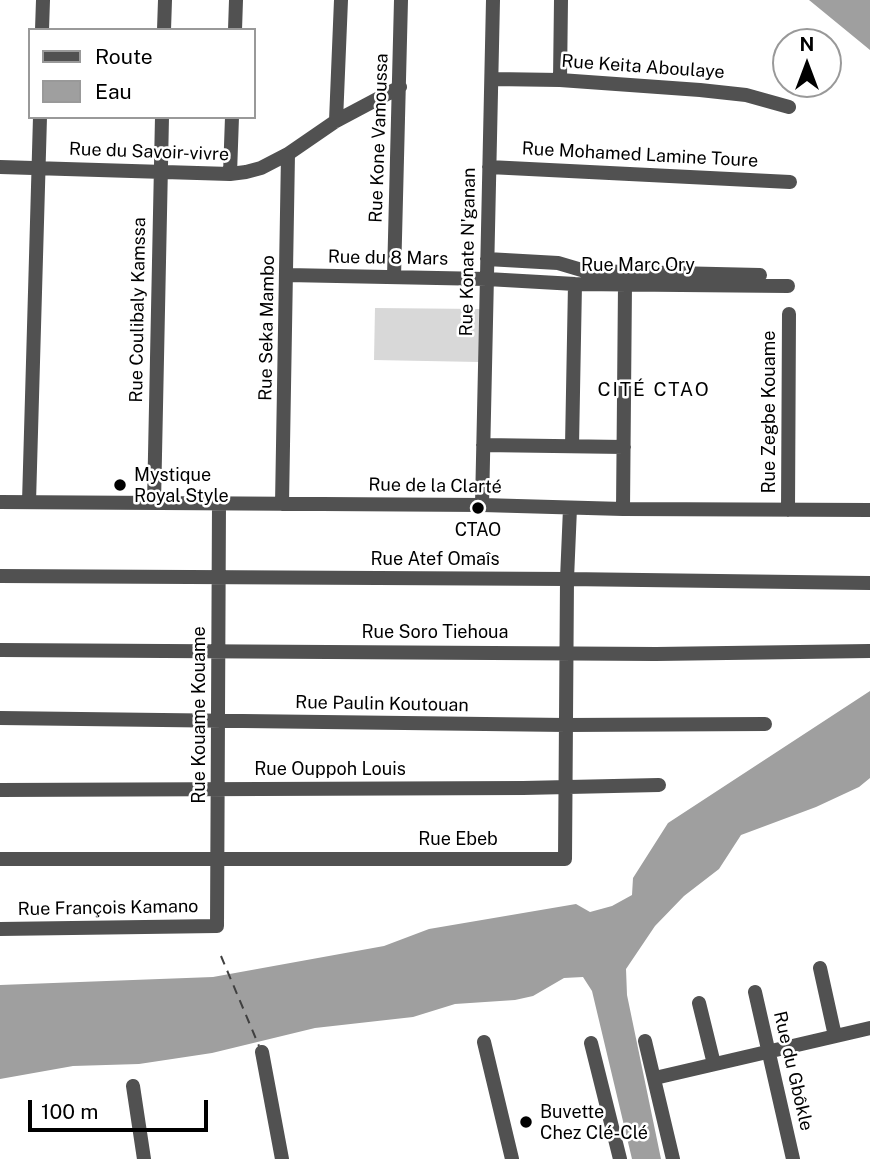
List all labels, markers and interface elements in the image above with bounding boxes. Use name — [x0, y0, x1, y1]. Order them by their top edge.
legend — [28, 28, 256, 119]
north arrow — [772, 28, 842, 98]
text: N — [800, 33, 814, 55]
text: Route — [95, 44, 153, 69]
street label: Rue Keita Aboulaye — [561, 51, 725, 83]
street label: Rue Kone Vamoussa — [365, 53, 393, 223]
text: Eau — [95, 79, 132, 104]
street label: Rue du Savoir-vivre — [69, 138, 229, 166]
street label: Rue Mohamed Lamine Toure — [521, 138, 759, 172]
street label: Rue Konate N'ganan — [456, 167, 480, 337]
street label: Rue Coulibaly Kamssa — [126, 217, 150, 403]
street label: Rue du 8 Mars — [328, 246, 448, 270]
street label: Rue Marc Ory — [581, 254, 695, 276]
street label: Rue Seka Mambo — [255, 255, 279, 401]
street label: Rue Zegbe Kouame — [758, 331, 780, 493]
district label: CITÉ CTAO — [599, 379, 709, 401]
place label: Mystique Royal Style — [134, 464, 229, 506]
street label: Rue de la Clarté — [368, 474, 502, 498]
marker: Mystique Royal Style — [112, 477, 128, 493]
marker: CTAO — [470, 500, 486, 516]
place label: CTAO — [455, 519, 501, 541]
street label: Rue Atef Omaîs — [371, 548, 499, 570]
street label: Rue Soro Tiehoua — [362, 621, 508, 643]
street label: Rue Kouame Kouame — [188, 626, 210, 804]
street label: Rue Paulin Koutouan — [295, 692, 469, 716]
street label: Rue Ouppoh Louis — [254, 758, 406, 780]
street label: Rue Ebeb — [418, 828, 498, 850]
street label: Rue François Kamano — [17, 896, 199, 920]
street label: Rue du Gbôkle — [769, 1009, 817, 1133]
scale bar — [32, 1086, 212, 1130]
text: 100 m — [41, 1099, 98, 1124]
place label: Buvette Chez Clé-Clé — [540, 1101, 648, 1144]
marker: Buvette Chez Clé-Clé — [518, 1114, 534, 1130]

